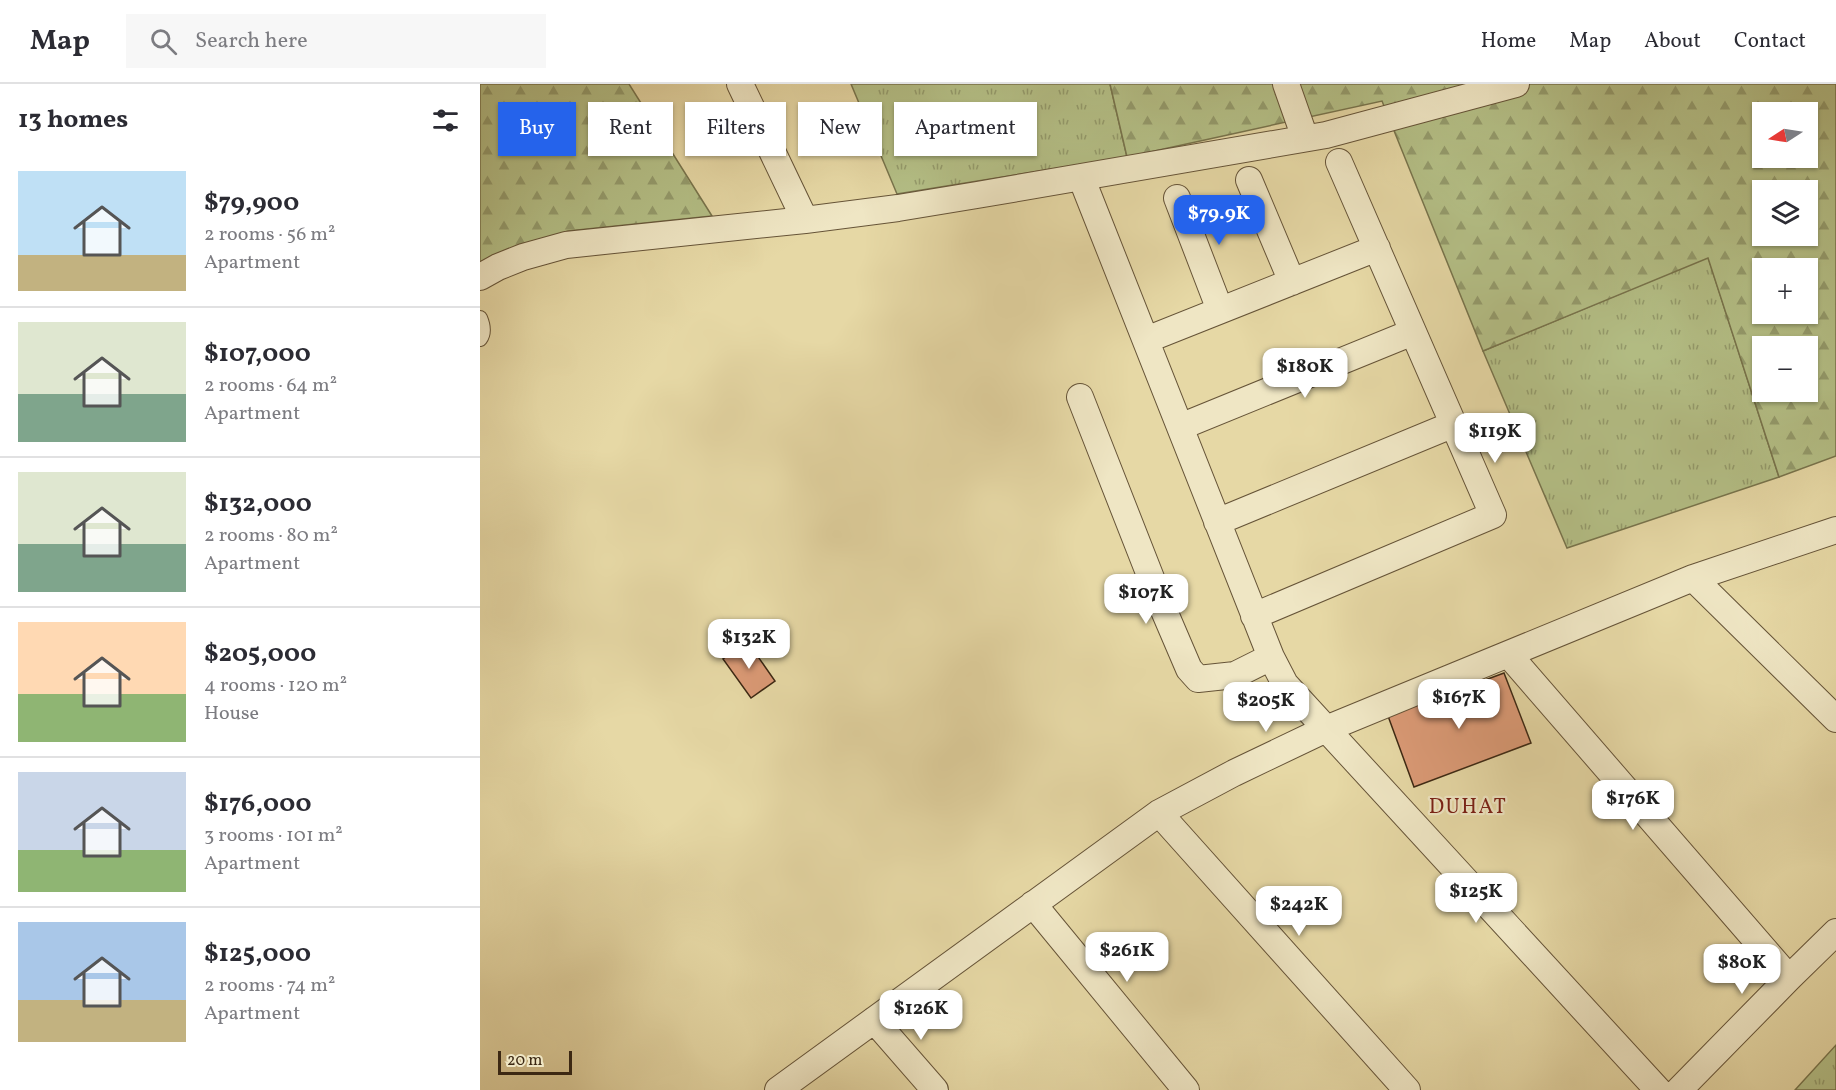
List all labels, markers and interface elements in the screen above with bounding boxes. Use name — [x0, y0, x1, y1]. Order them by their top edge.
search box — [126, 14, 546, 68]
text: Map — [30, 22, 90, 61]
icon: search — [147, 25, 180, 58]
text: Search here — [195, 26, 308, 57]
text: Home — [1481, 27, 1536, 56]
text: Map — [1569, 27, 1611, 56]
text: About — [1644, 27, 1701, 56]
text: Contact — [1734, 27, 1806, 56]
text: 13 homes — [18, 102, 128, 138]
chip: Buy — [498, 102, 576, 156]
chip: Rent — [588, 102, 673, 156]
chip: Filters — [685, 102, 786, 156]
chip: New — [798, 102, 882, 156]
chip: Apartment — [894, 102, 1037, 156]
north arrow — [1752, 102, 1818, 168]
map controls — [1752, 102, 1818, 402]
icon: filters — [429, 104, 462, 137]
button: layers — [1752, 180, 1818, 246]
text: $79,900 — [204, 185, 299, 221]
icon: home — [66, 195, 138, 267]
pin: $79.9K — [1170, 195, 1268, 246]
text: $79.9K — [1188, 200, 1250, 228]
text: 2 rooms · 56 m² — [204, 221, 335, 249]
text: Apartment — [204, 249, 300, 277]
button: + — [1752, 258, 1818, 324]
text: $107,000 — [204, 336, 311, 372]
button: − — [1752, 336, 1818, 402]
icon: home — [66, 346, 138, 418]
pin: $180K — [1263, 348, 1347, 399]
text: $180K — [1277, 353, 1333, 381]
text: 2 rooms · 64 m² — [204, 372, 337, 400]
text: Apartment — [204, 400, 300, 428]
pin: $119K — [1453, 413, 1537, 464]
text: $119K — [1469, 418, 1521, 446]
text: $132,000 — [204, 486, 312, 522]
icon: home — [66, 496, 138, 568]
text: 2 rooms · 80 m² — [204, 522, 338, 550]
text: Apartment — [204, 550, 300, 578]
pin: $107K — [1104, 574, 1188, 625]
text: $107K — [1118, 579, 1174, 607]
pin: $132K — [707, 619, 791, 670]
text: $132K — [722, 624, 776, 652]
text: $205,000 — [204, 636, 316, 672]
icon: home — [66, 646, 138, 718]
text: 4 rooms · 120 m² — [204, 672, 347, 700]
pin: $167K — [1417, 679, 1501, 730]
pin: $205K — [1224, 682, 1308, 733]
text: $167K — [1432, 684, 1486, 712]
text: $205K — [1237, 687, 1295, 715]
text: House — [204, 700, 259, 728]
pin: $176K — [1591, 780, 1675, 831]
text: $176K — [1606, 785, 1660, 813]
text: $176,000 — [204, 786, 311, 822]
district label: DUHAT — [1429, 793, 1507, 822]
icon: home — [66, 796, 138, 868]
text: 3 rooms · 101 m² — [204, 822, 343, 850]
text: Apartment — [204, 850, 300, 878]
pin: $125K — [1434, 873, 1518, 924]
text: $125K — [1449, 878, 1503, 906]
pin: $242K — [1257, 886, 1341, 937]
text: $242K — [1270, 891, 1328, 919]
pin: $261K — [1085, 932, 1169, 983]
text: $125,000 — [204, 936, 311, 972]
text: $261K — [1099, 937, 1155, 965]
pin: $80K — [1706, 944, 1778, 995]
icon: home — [66, 946, 138, 1018]
text: $80K — [1718, 949, 1766, 977]
text: 2 rooms · 74 m² — [204, 972, 335, 1000]
pin: $126K — [879, 990, 963, 1041]
text: $126K — [893, 995, 949, 1023]
text: Apartment — [204, 1000, 300, 1028]
scale bar — [498, 1048, 572, 1076]
text: 20 m — [507, 1050, 542, 1072]

